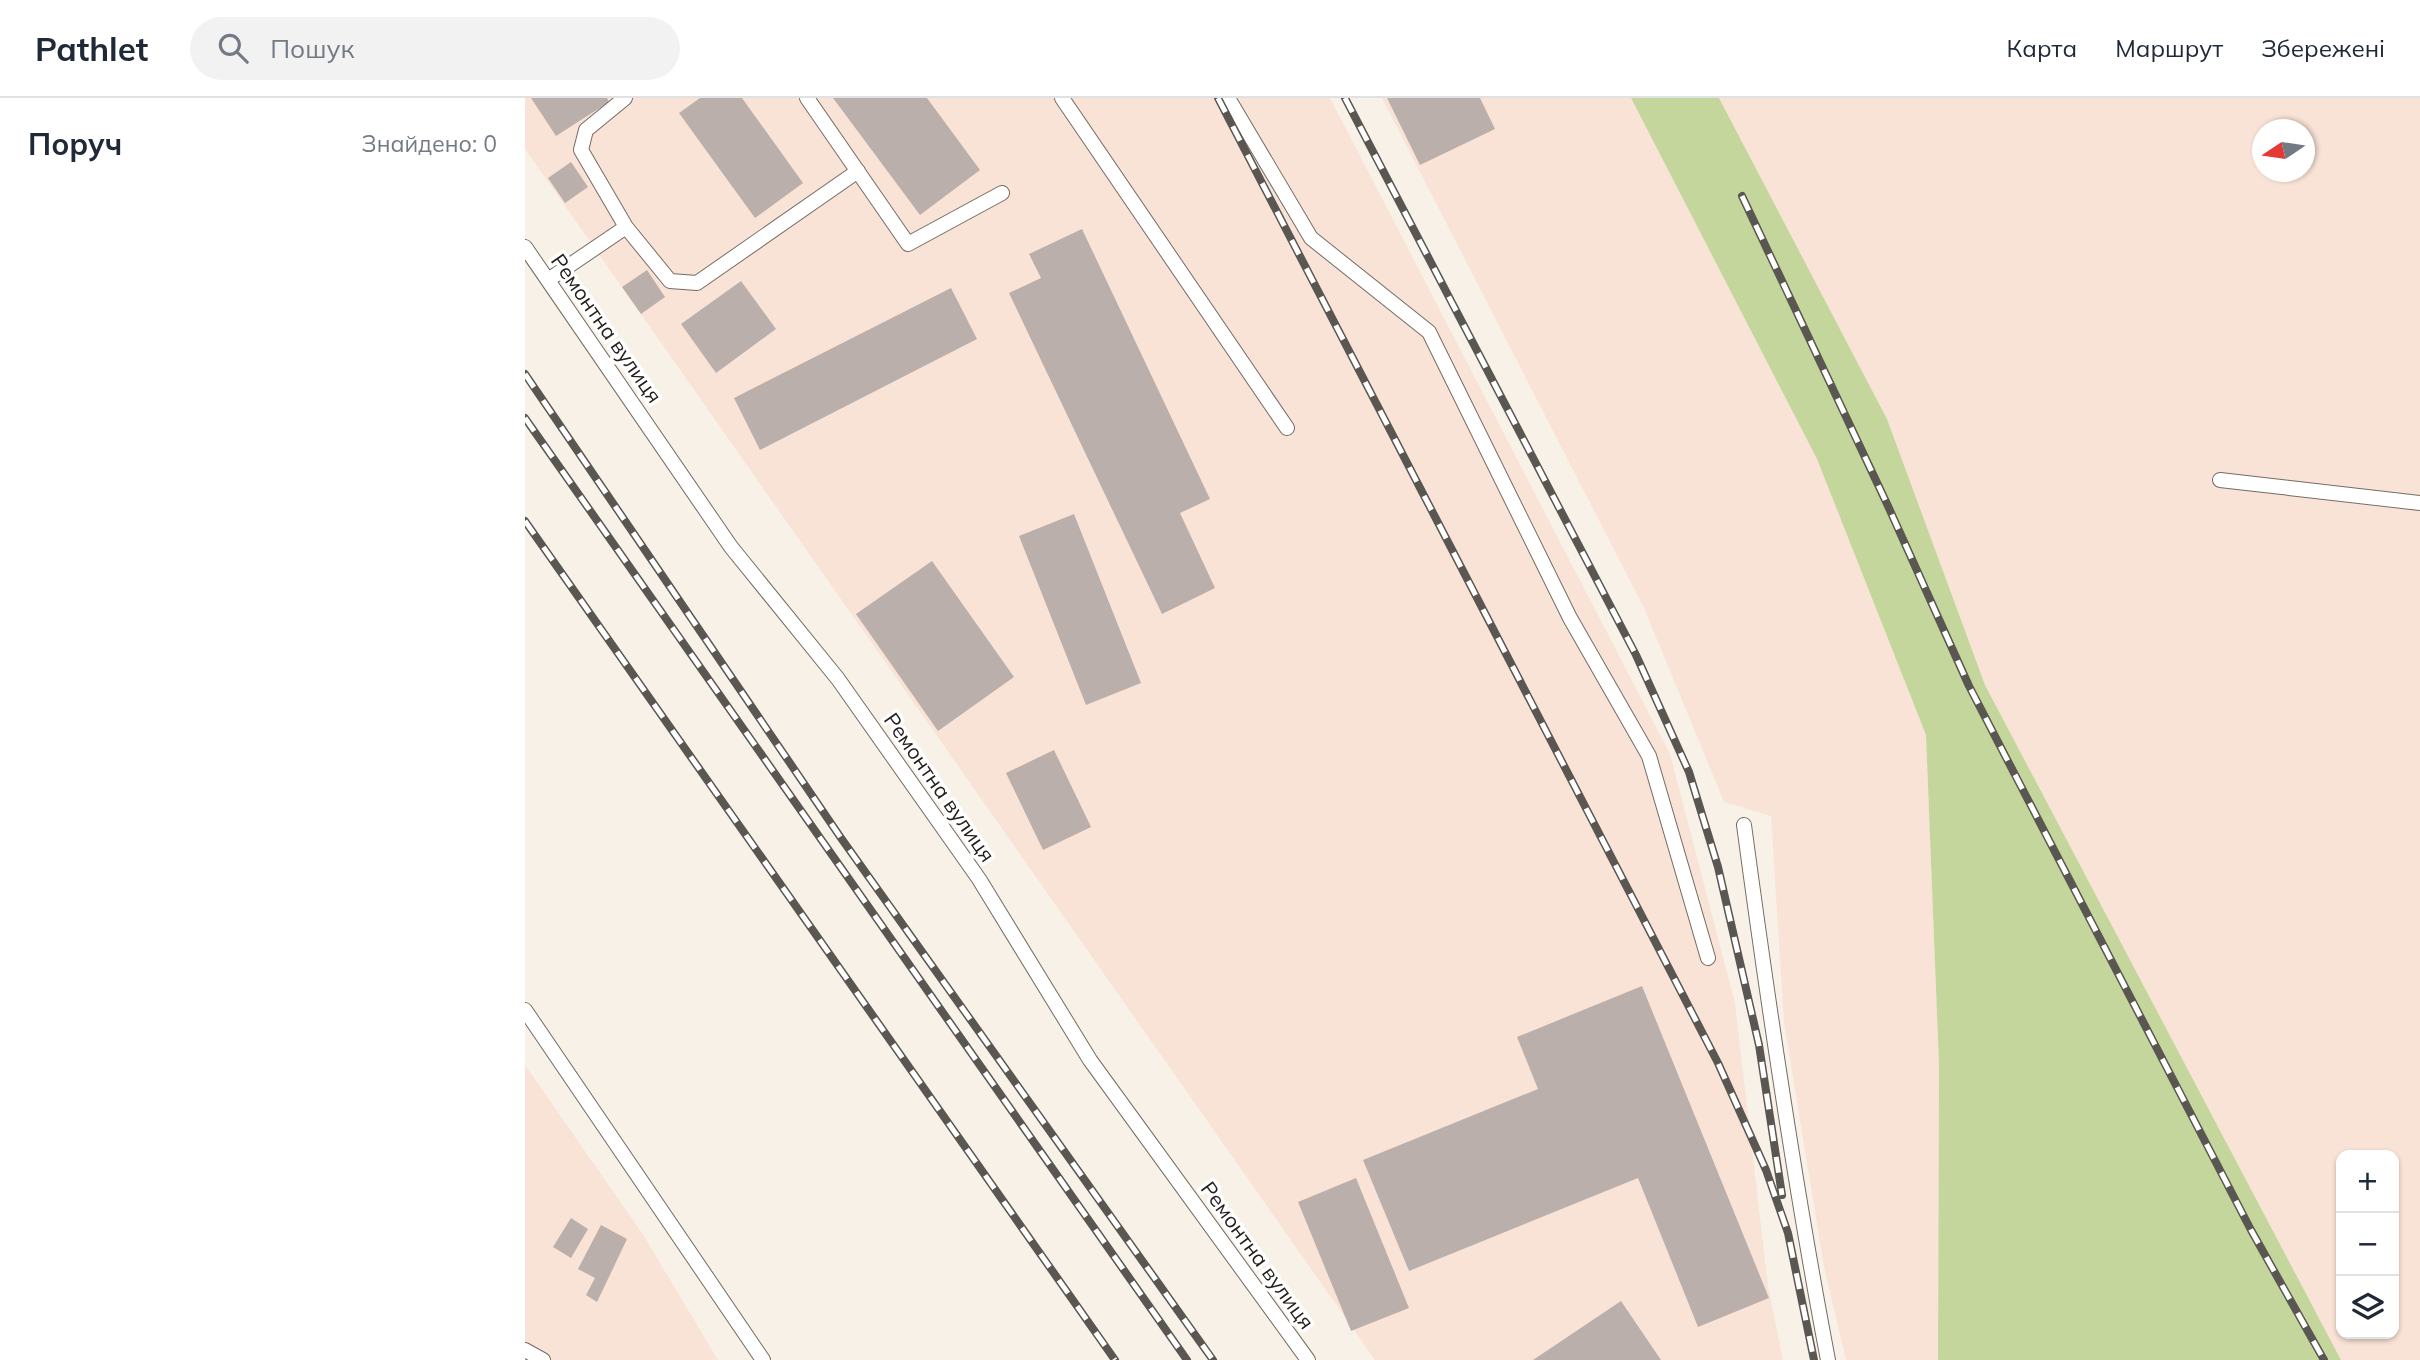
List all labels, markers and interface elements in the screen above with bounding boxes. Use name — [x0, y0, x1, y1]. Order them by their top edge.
search box — [190, 17, 680, 80]
text: Pathlet — [35, 28, 148, 69]
icon: search — [214, 29, 252, 67]
text: Пошук — [270, 32, 355, 65]
text: Карта — [2007, 33, 2077, 63]
text: Маршрут — [2115, 33, 2223, 63]
text: Збережені — [2261, 33, 2385, 63]
north arrow — [2252, 119, 2315, 182]
text: Поруч — [28, 125, 122, 163]
text: Знайдено: 0 — [362, 129, 497, 158]
street label: Ремонтна вулиця — [546, 249, 668, 407]
street label: Ремонтна вулиця — [879, 708, 1001, 866]
map controls — [2336, 1150, 2399, 1339]
button: + — [2336, 1150, 2399, 1213]
street label: Ремонтна вулиця — [1196, 1176, 1320, 1334]
button: − — [2336, 1213, 2399, 1276]
button: layers — [2336, 1276, 2399, 1339]

